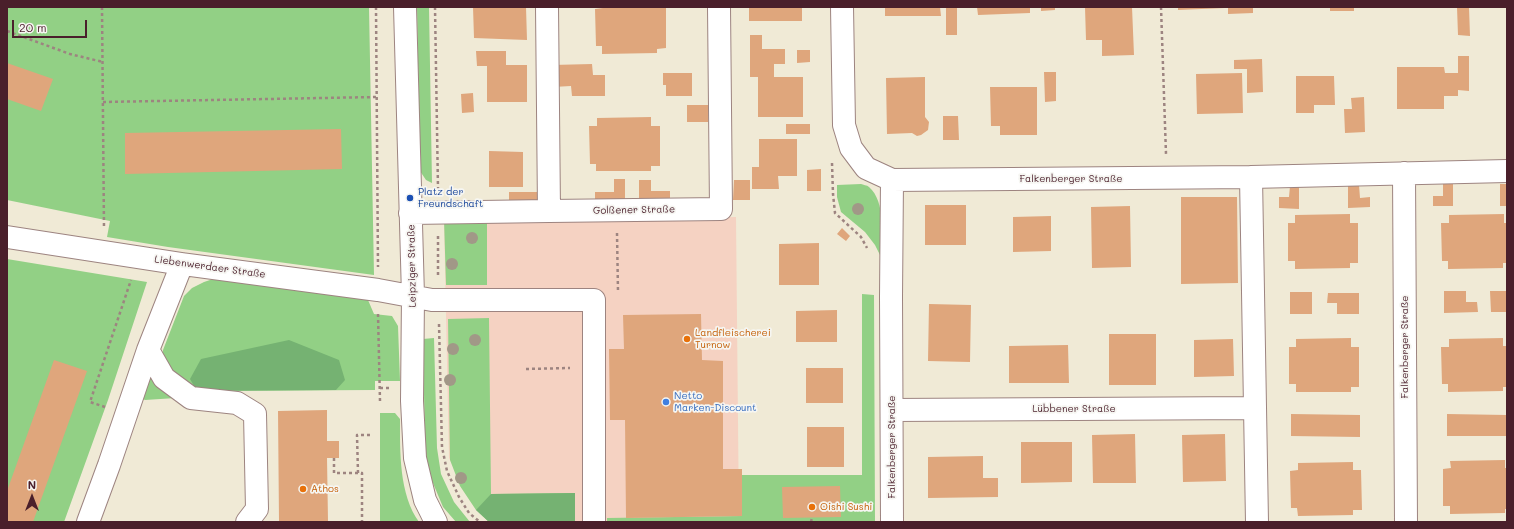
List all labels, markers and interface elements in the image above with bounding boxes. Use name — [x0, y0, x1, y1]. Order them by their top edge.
scale bar — [14, 12, 89, 38]
text: 20 m — [19, 19, 47, 35]
street label: Falkenberger Straße — [1020, 173, 1122, 185]
place label: Platz der Freundschaft — [418, 186, 483, 210]
marker: Platz der Freundschaft — [405, 193, 415, 203]
street label: Golßener Straße — [593, 203, 675, 217]
street label: Leipziger Straße — [405, 224, 419, 308]
street label: Liebenwerdaer Straße — [154, 253, 266, 281]
street label: Falkenberger Straße — [1399, 296, 1411, 398]
place label: Landfleischerei Turnow — [695, 327, 771, 350]
marker: Landfleischerei Turnow — [682, 334, 692, 344]
place label: Netto Marken-Discount — [674, 390, 756, 414]
street label: Falkenberger Straße — [886, 396, 898, 498]
marker: Netto Marken-Discount — [661, 397, 671, 407]
street label: Lübbener Straße — [1032, 403, 1116, 415]
north arrow — [12, 477, 52, 517]
text: N — [28, 477, 36, 492]
place label: Athos — [311, 483, 339, 495]
marker: Athos — [298, 484, 308, 494]
place label: Oishi Sushi — [820, 501, 872, 513]
marker: Oishi Sushi — [807, 502, 817, 512]

